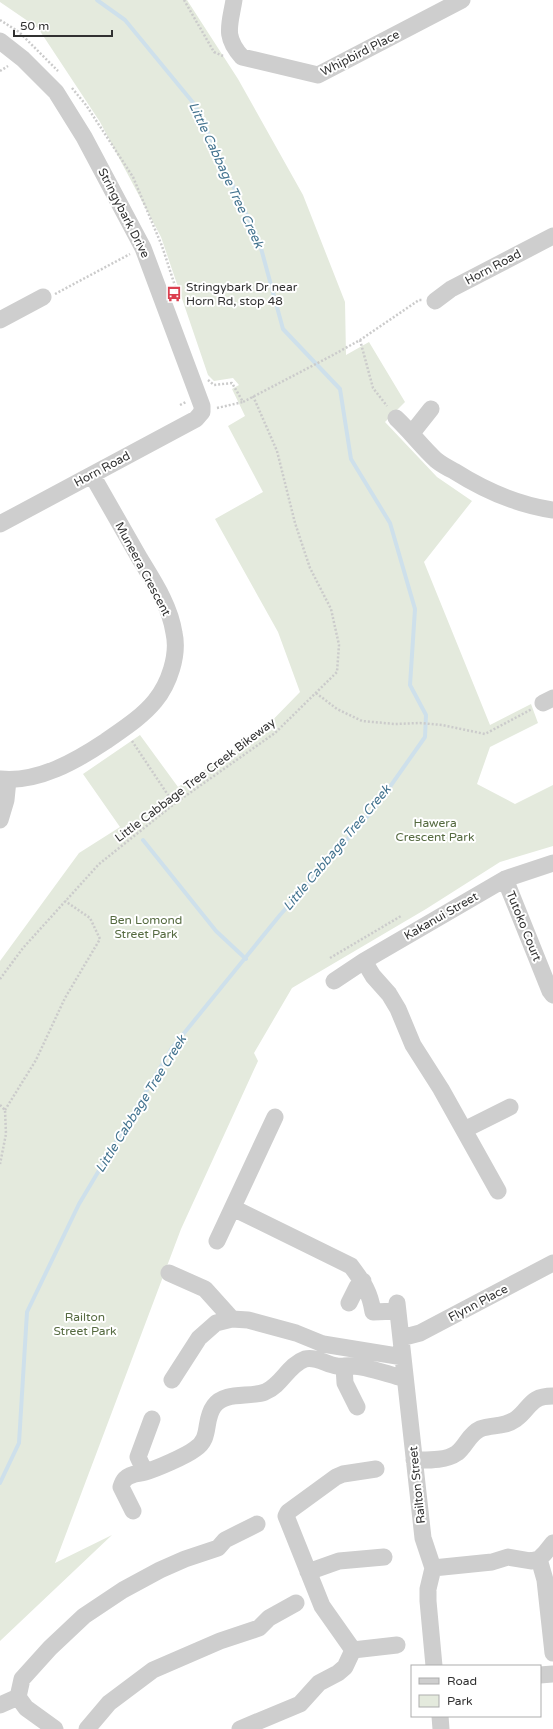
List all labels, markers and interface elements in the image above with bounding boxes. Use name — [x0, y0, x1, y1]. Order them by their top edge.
scale bar — [14, 12, 112, 38]
text: 50 m — [20, 19, 49, 33]
street label: Whipbird Place — [318, 27, 402, 79]
water label: Little Cabbage Tree Creek — [185, 99, 267, 251]
street label: Stringybark Drive — [95, 166, 153, 260]
street label: Horn Road — [463, 246, 523, 288]
place label: Stringybark Dr near Horn Rd, stop 48 — [186, 280, 298, 308]
bus stop icon: Stringybark Dr near Horn Rd, stop 48 — [165, 285, 183, 303]
street label: Horn Road — [72, 448, 132, 490]
street label: Muneera Crescent — [112, 520, 174, 619]
street label: Little Cabbage Tree Creek Bikeway — [112, 715, 278, 845]
water label: Little Cabbage Tree Creek — [280, 781, 395, 914]
park label: Hawera Crescent Park — [396, 816, 475, 844]
street label: Kakanui Street — [402, 889, 481, 943]
street label: Tutoko Court — [504, 889, 545, 964]
park label: Ben Lomond Street Park — [110, 913, 182, 941]
water label: Little Cabbage Tree Creek — [92, 1031, 190, 1176]
street label: Flynn Place — [446, 1281, 510, 1324]
park label: Railton Street Park — [53, 1310, 117, 1338]
street label: Railton Street — [406, 1445, 428, 1524]
legend — [411, 1665, 541, 1717]
text: Road — [447, 1674, 477, 1688]
text: Park — [447, 1694, 473, 1708]

